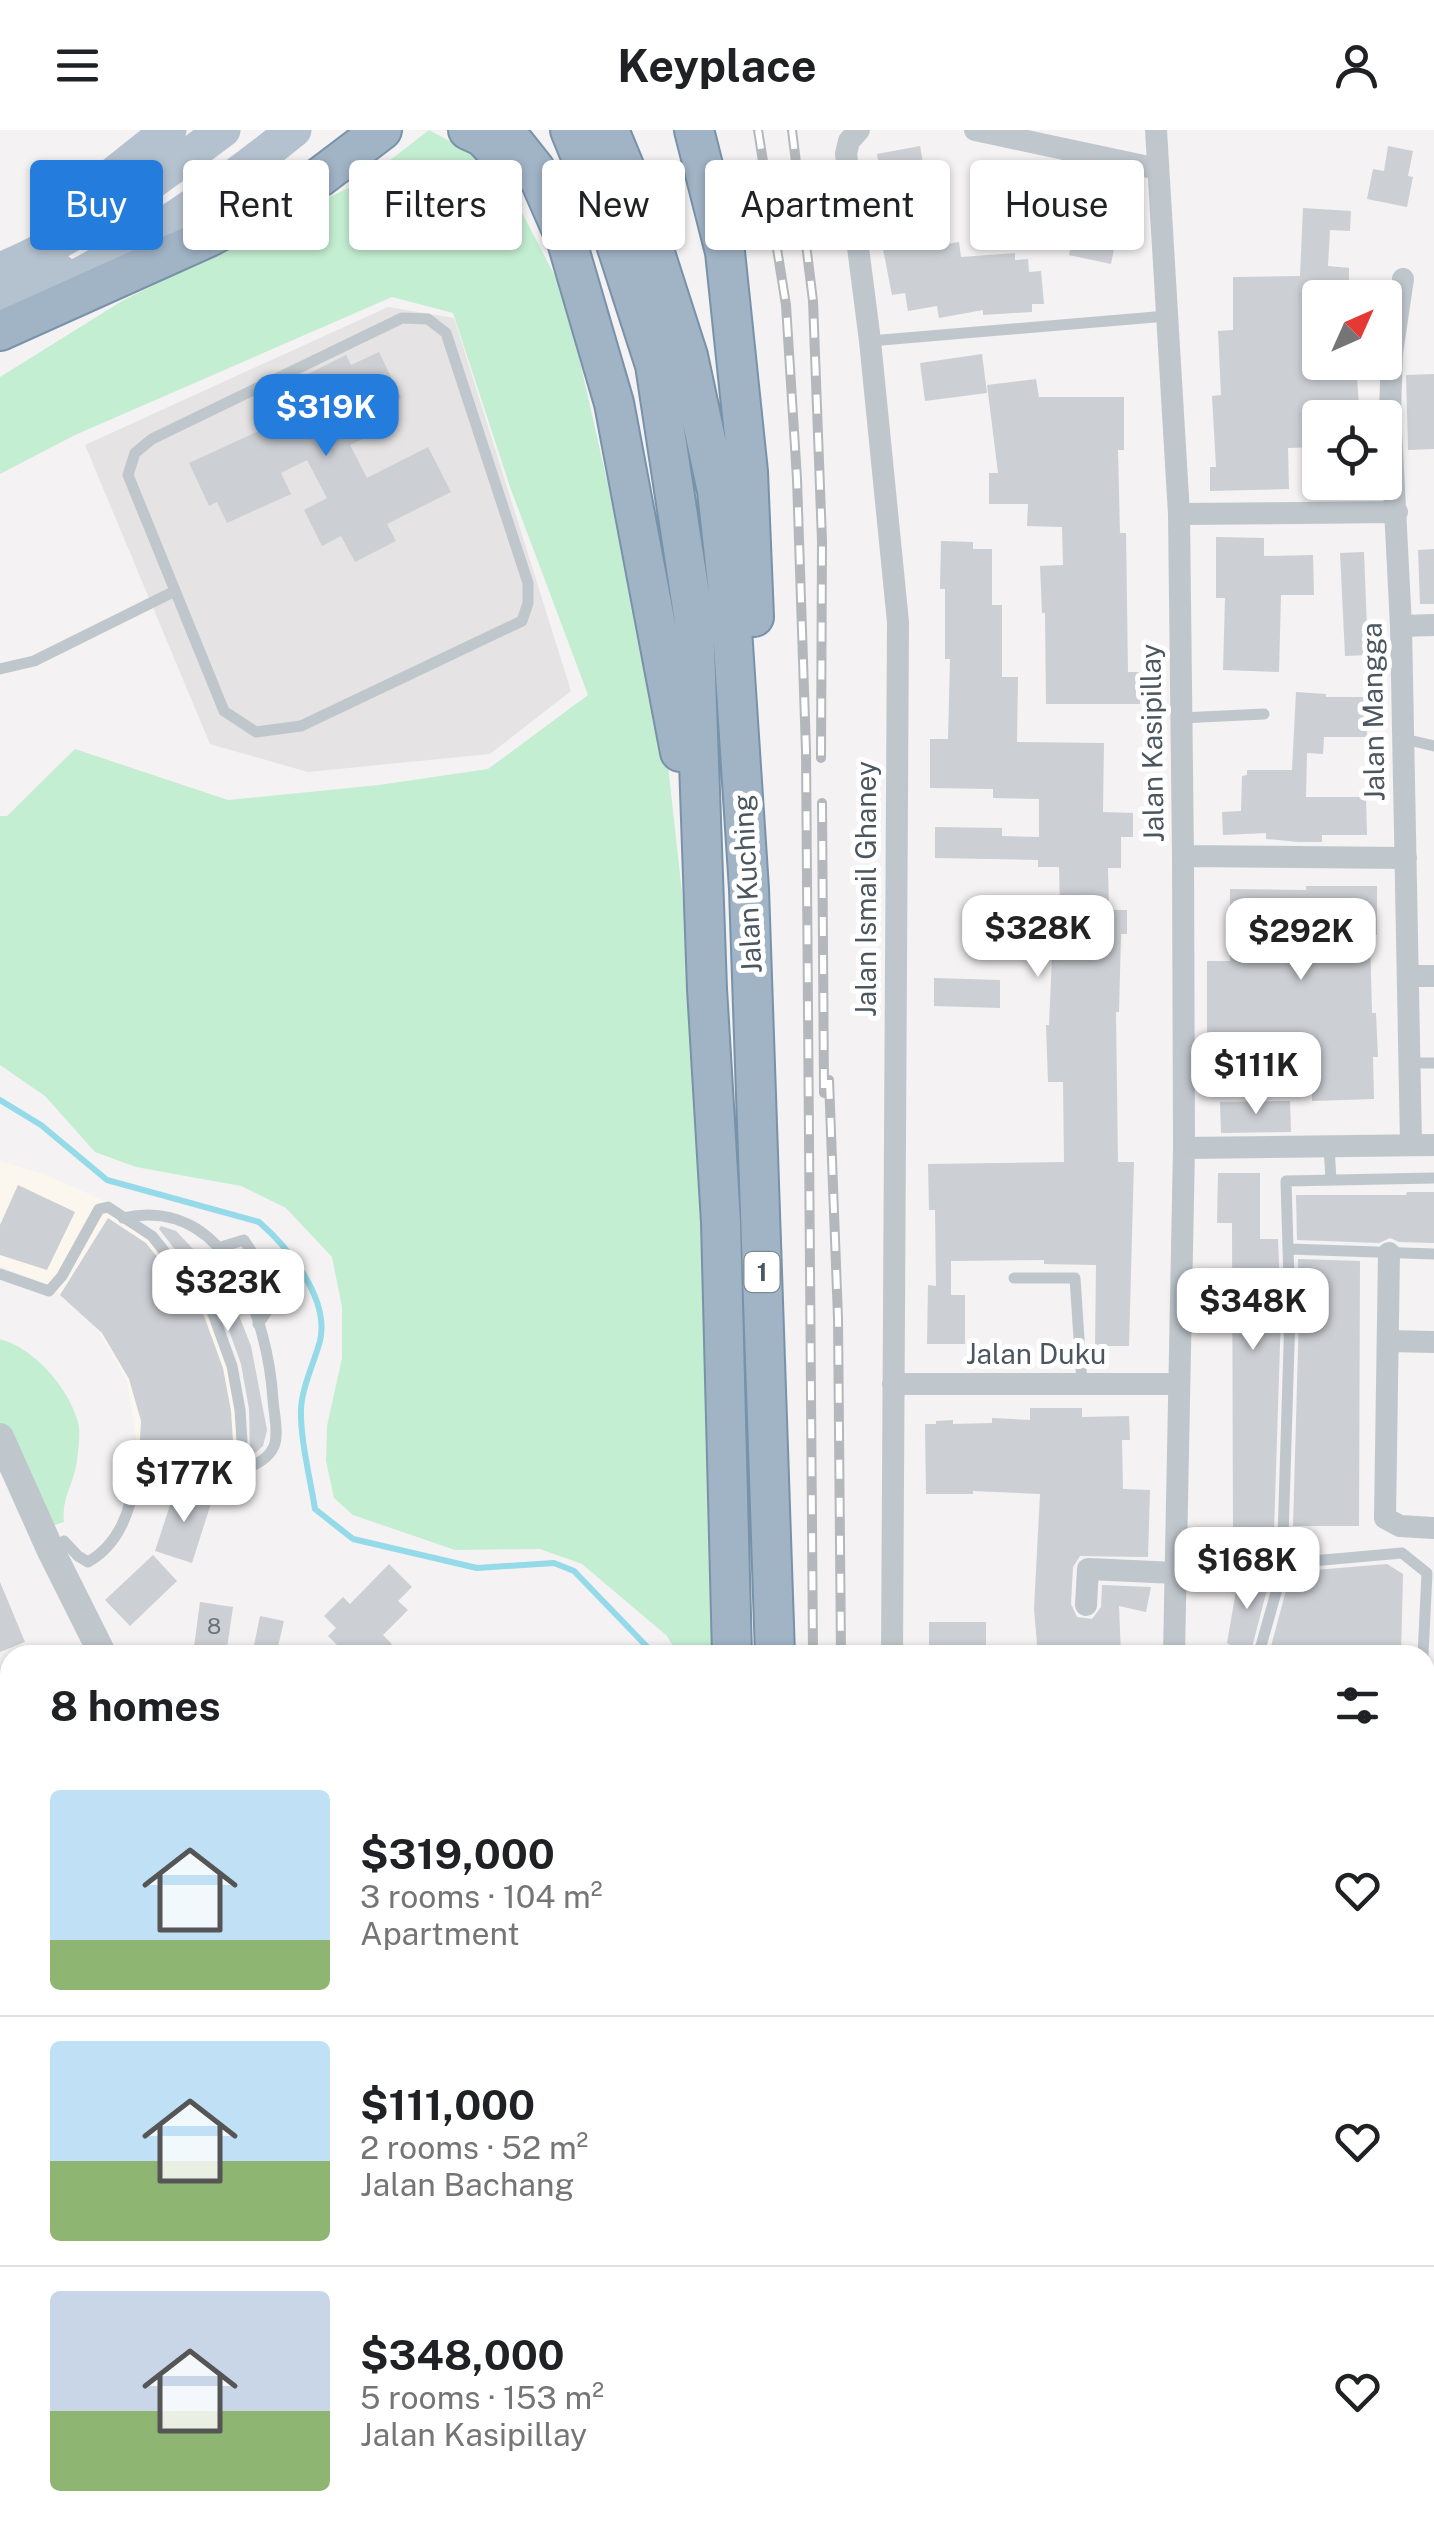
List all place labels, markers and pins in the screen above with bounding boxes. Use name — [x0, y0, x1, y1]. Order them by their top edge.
pin: $319K — [256, 374, 396, 459]
pin: $328K — [968, 895, 1108, 980]
pin: $292K — [1231, 898, 1371, 983]
pin: $111K — [1186, 1032, 1326, 1117]
pin: $323K — [158, 1249, 298, 1334]
pin: $348K — [1183, 1268, 1323, 1353]
pin: $177K — [114, 1440, 254, 1525]
pin: $168K — [1177, 1527, 1317, 1612]

